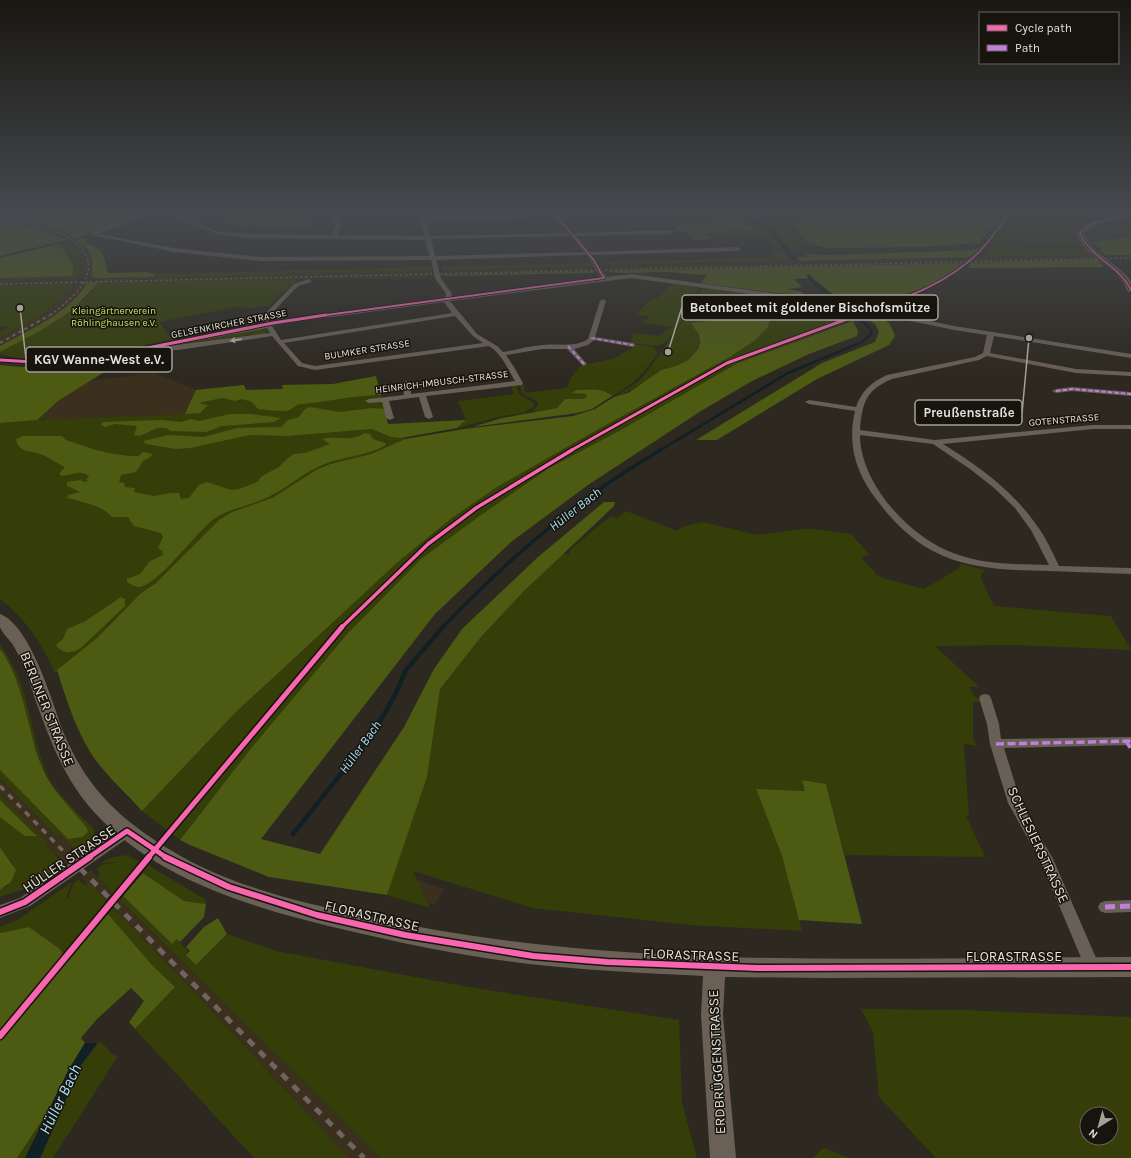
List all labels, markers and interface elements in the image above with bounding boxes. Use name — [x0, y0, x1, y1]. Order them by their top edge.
legend — [979, 12, 1119, 64]
text: Cycle path — [1015, 21, 1072, 35]
text: Path — [1015, 41, 1040, 55]
callout: Betonbeet mit goldener Bischofsmütze — [682, 295, 938, 320]
text: Betonbeet mit goldener Bischofsmütze — [690, 300, 930, 315]
park label: Kleingärtnerverein Röhlinghausen e.V. — [71, 305, 157, 329]
street label: GELSENKIRCHER STRASSE — [170, 307, 288, 341]
one-way arrow — [230, 337, 242, 343]
street label: BULMKER STRASSE — [323, 337, 411, 363]
callout: KGV Wanne-West e.V. — [26, 347, 172, 372]
text: KGV Wanne-West e.V. — [34, 352, 164, 367]
street label: HEINRICH-IMBUSCH-STRASSE — [375, 368, 509, 396]
callout: Preußenstraße — [915, 400, 1022, 425]
text: Preußenstraße — [923, 405, 1015, 420]
street label: GOTENSTRASSE — [1028, 411, 1100, 429]
water label: Hüller Bach — [546, 484, 604, 534]
street label: BERLINER STRASSE — [16, 649, 78, 769]
water label: Hüller Bach — [336, 718, 384, 776]
street label: SCHLESIERSTRASSE — [1004, 784, 1072, 906]
street label: HÜLLER STRASSE — [19, 822, 119, 896]
street label: FLORASTRASSE — [323, 897, 421, 935]
street label: FLORASTRASSE — [643, 945, 739, 965]
street label: FLORASTRASSE — [966, 948, 1062, 965]
street label: ERDBRÜGGENSTRASSE — [705, 989, 729, 1135]
water label: Hüller Bach — [35, 1061, 85, 1137]
north arrow — [1079, 1106, 1119, 1146]
text: N — [1086, 1126, 1100, 1141]

